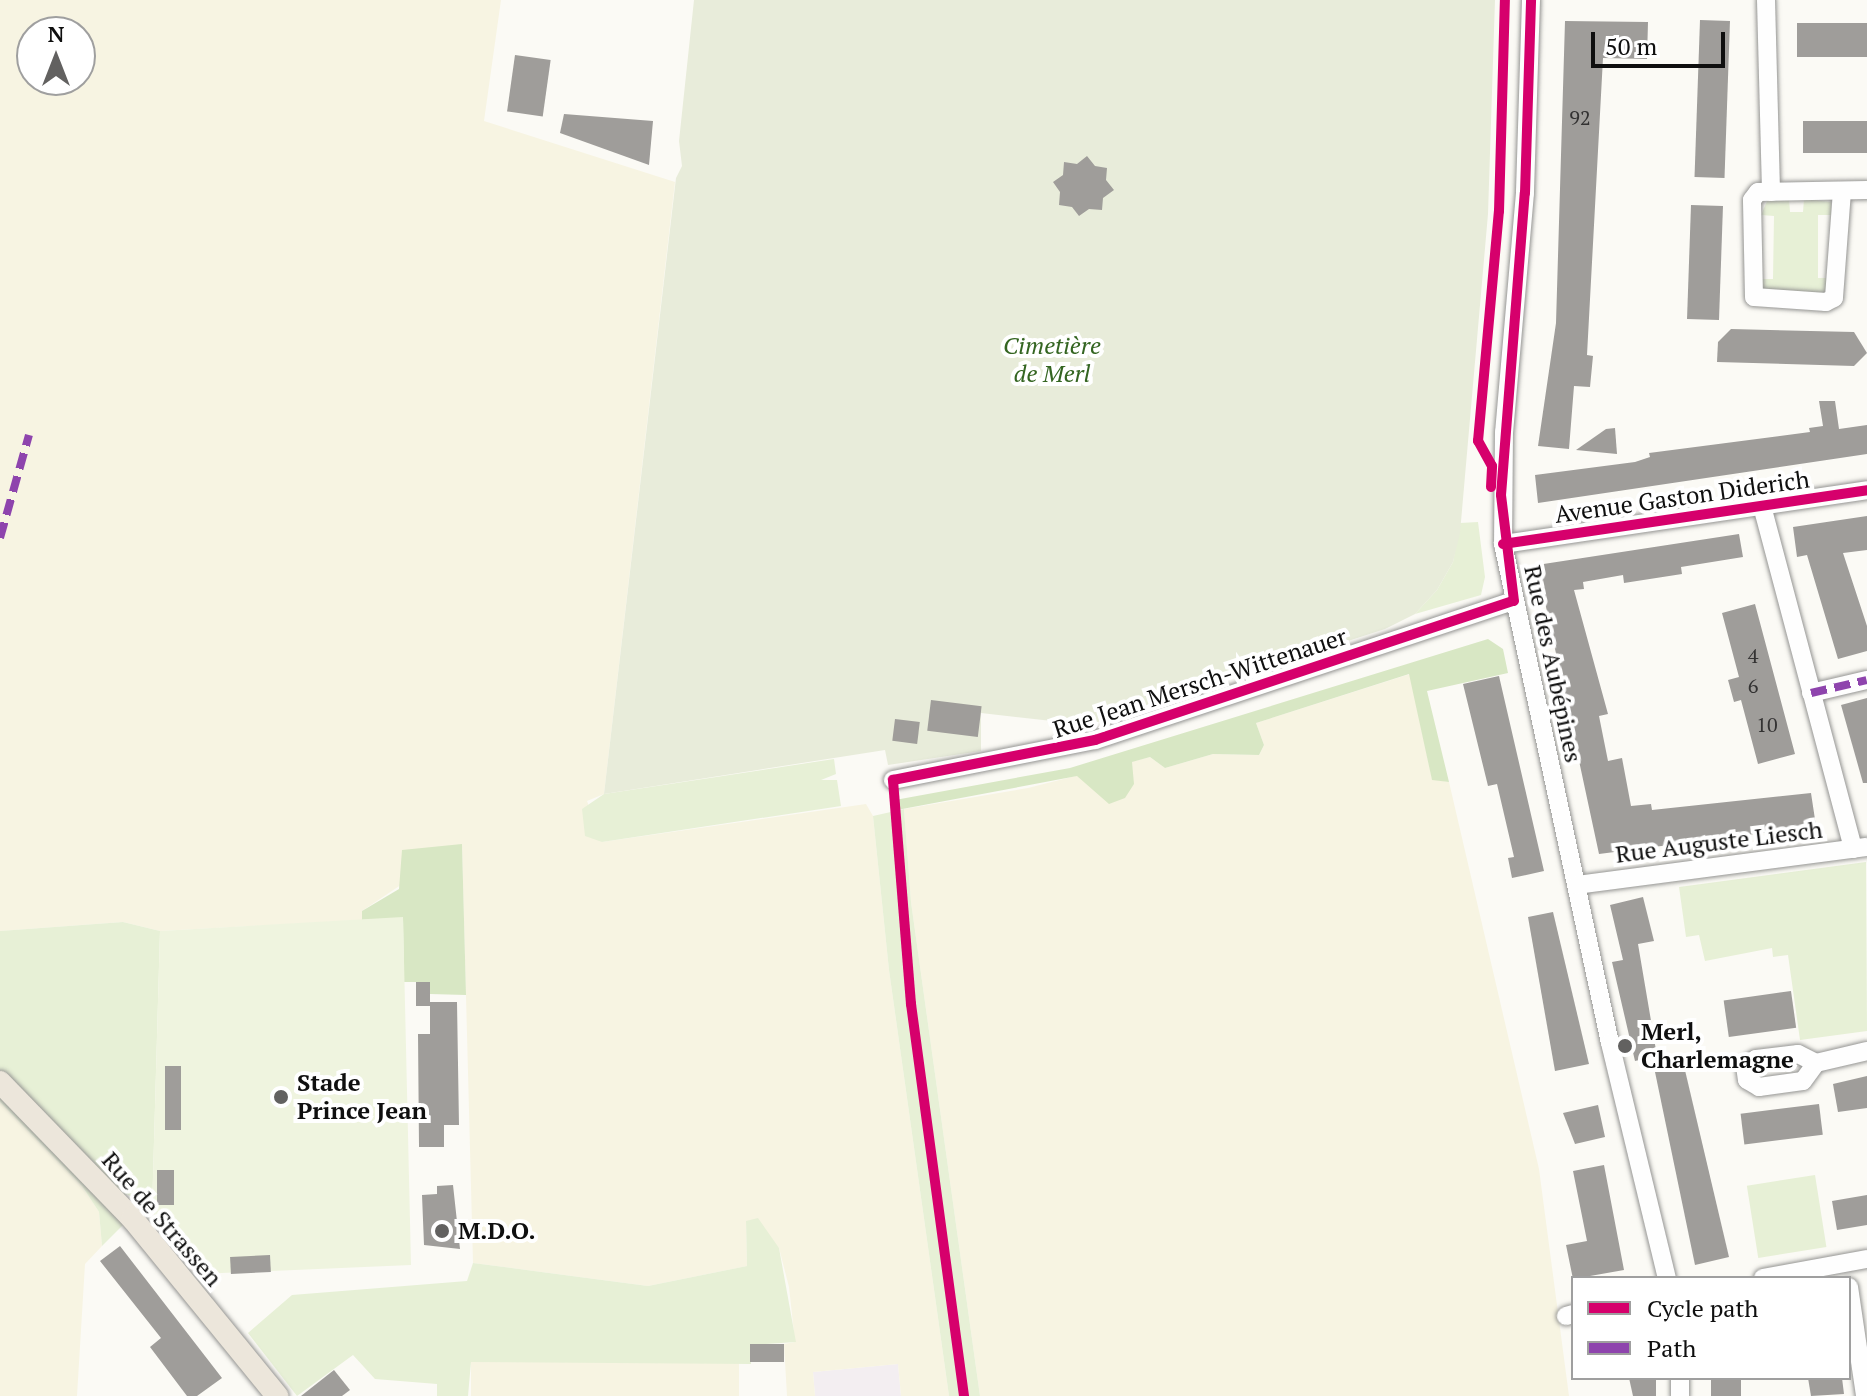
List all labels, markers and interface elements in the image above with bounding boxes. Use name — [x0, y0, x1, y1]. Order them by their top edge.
north arrow — [16, 16, 96, 96]
scale bar — [1595, 16, 1729, 66]
text: N — [48, 19, 64, 48]
text: 50 m — [1605, 30, 1657, 62]
house number: 92 — [1569, 105, 1591, 129]
park label: Cimetière de Merl — [1003, 332, 1101, 388]
street label: Avenue Gaston Diderich — [1553, 465, 1811, 529]
street label: Rue des Aubépines — [1518, 562, 1588, 766]
street label: Rue Jean Mersch-Wittenauer — [1049, 622, 1351, 744]
house number: 4 — [1748, 643, 1758, 667]
house number: 6 — [1748, 673, 1758, 697]
house number: 10 — [1756, 712, 1778, 736]
street label: Rue Auguste Liesch — [1614, 815, 1824, 869]
place label: Merl, Charlemagne — [1641, 1018, 1794, 1074]
marker: Merl, Charlemagne — [1616, 1037, 1634, 1055]
place label: Stade Prince Jean — [297, 1069, 427, 1125]
marker: Stade Prince Jean — [272, 1088, 290, 1106]
street label: Rue de Strassen — [96, 1146, 228, 1292]
place label: M.D.O. — [458, 1217, 536, 1245]
marker: M.D.O. — [433, 1222, 451, 1240]
legend — [1571, 1276, 1851, 1380]
text: Cycle path — [1647, 1292, 1758, 1324]
text: Path — [1647, 1332, 1696, 1364]

